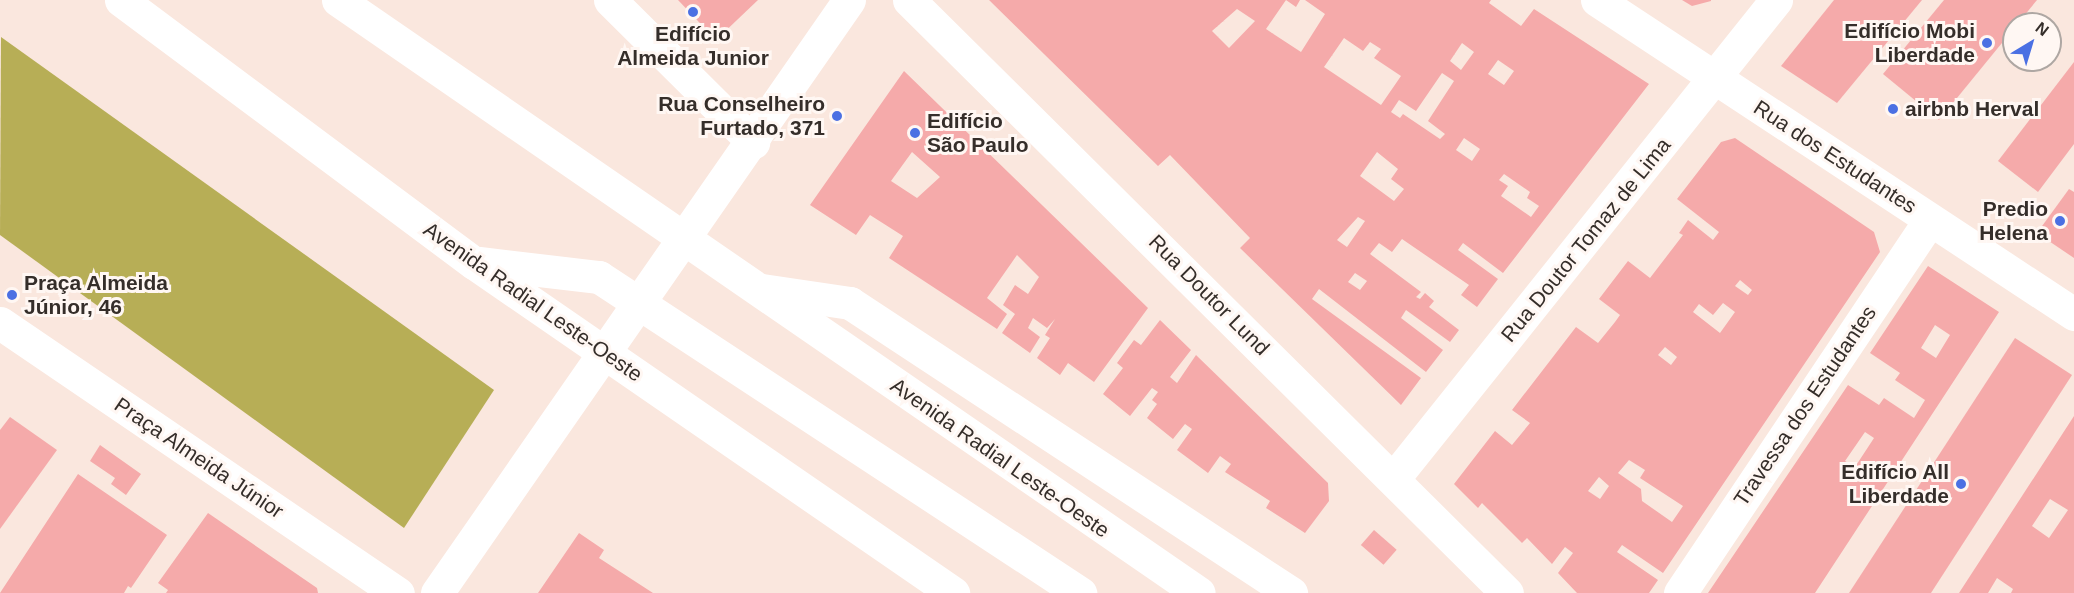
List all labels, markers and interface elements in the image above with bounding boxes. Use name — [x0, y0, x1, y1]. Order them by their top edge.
marker: Edifício Almeida Junior — [686, 5, 700, 19]
north arrow — [2002, 12, 2062, 72]
place label: Edifício Mobi Liberdade — [1844, 18, 1975, 68]
text: N — [2032, 19, 2052, 39]
place label: Edifício Almeida Junior — [617, 21, 769, 71]
marker: Edifício Mobi Liberdade — [1980, 36, 1994, 50]
place label: Rua Conselheiro Furtado, 371 — [658, 91, 825, 141]
street label: Rua dos Estudantes — [1749, 95, 1921, 219]
place label: airbnb Herval — [1905, 96, 2039, 122]
marker: airbnb Herval — [1886, 102, 1900, 116]
place label: Edifício São Paulo — [927, 108, 1029, 158]
marker: Rua Conselheiro Furtado, 371 — [830, 109, 844, 123]
marker: Edifício São Paulo — [908, 126, 922, 140]
street label: Rua Doutor Tomaz de Lima — [1496, 133, 1676, 347]
place label: Predio Helena — [1979, 196, 2048, 246]
marker: Predio Helena — [2053, 214, 2067, 228]
street label: Avenida Radial Leste-Oeste — [419, 217, 647, 387]
street label: Rua Doutor Lund — [1144, 230, 1274, 360]
place label: Praça Almeida Júnior, 46 — [24, 270, 169, 320]
marker: Praça Almeida Júnior, 46 — [5, 288, 19, 302]
street label: Travessa dos Estudantes — [1729, 301, 1881, 511]
street label: Avenida Radial Leste-Oeste — [886, 373, 1114, 543]
street label: Praça Almeida Júnior — [109, 392, 289, 524]
place label: Edifício All Liberdade — [1840, 459, 1949, 509]
marker: Edifício All Liberdade — [1954, 477, 1968, 491]

